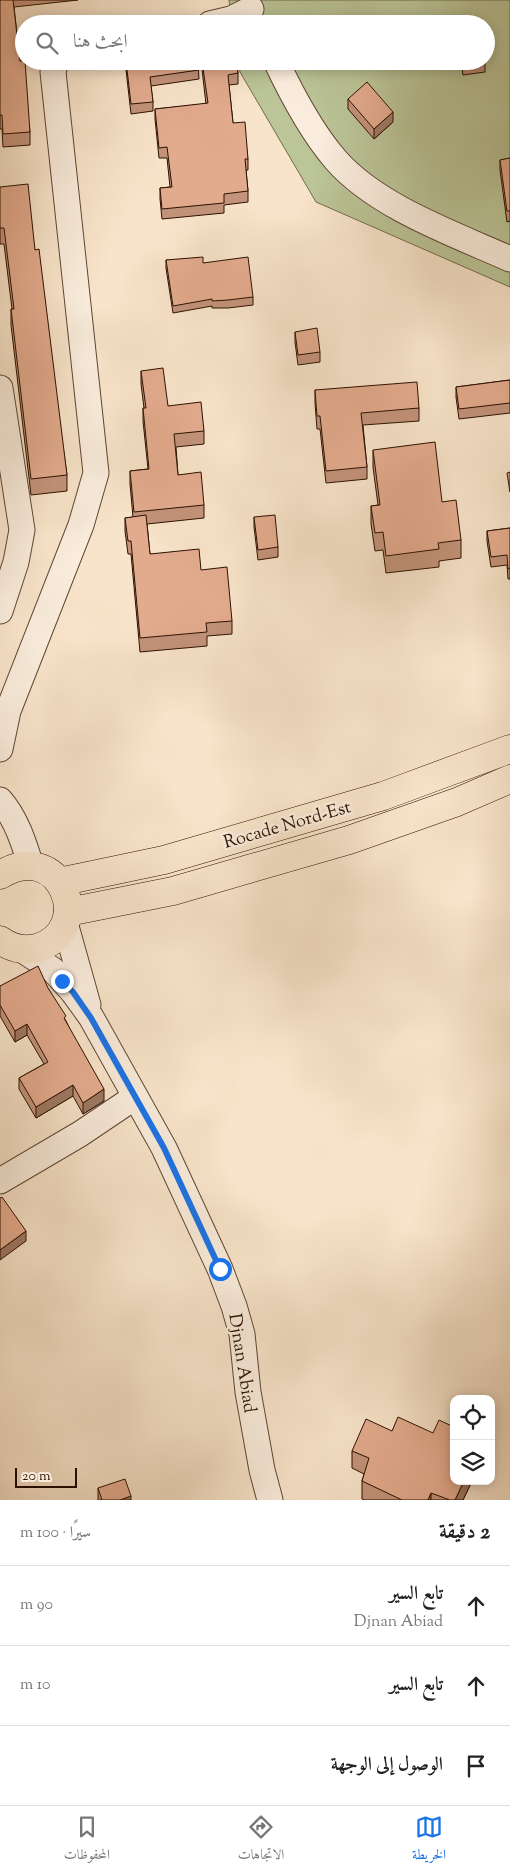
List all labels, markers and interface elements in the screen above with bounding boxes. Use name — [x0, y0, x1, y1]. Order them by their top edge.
search box — [15, 15, 495, 70]
icon: search — [33, 29, 61, 57]
text: ابحث هنا — [73, 29, 128, 56]
street label: Rocade Nord-Est — [221, 795, 354, 857]
route end — [51, 970, 74, 993]
route start — [209, 1258, 232, 1281]
street label: Djnan Abiad — [220, 1312, 262, 1415]
map controls — [450, 1395, 495, 1485]
button: locate — [450, 1395, 495, 1440]
button: layers — [450, 1440, 495, 1485]
scale bar — [15, 1465, 78, 1488]
text: 20 m — [22, 1467, 51, 1487]
text: 2 دقيقة — [439, 1518, 490, 1548]
text: سيرًا · 100 m — [20, 1522, 91, 1545]
text: تابع السير — [389, 1581, 443, 1608]
icon: ahead — [462, 1592, 490, 1620]
text: 90 m — [20, 1594, 53, 1617]
text: Djnan Abiad — [354, 1611, 443, 1634]
text: تابع السير — [389, 1672, 443, 1699]
icon: ahead — [462, 1672, 490, 1700]
text: 10 m — [20, 1674, 50, 1697]
text: الوصول إلى الوجهة — [331, 1752, 443, 1779]
icon: arrive — [462, 1752, 490, 1780]
tab: المحفوظات — [64, 1813, 110, 1868]
tab: الاتجاهات — [238, 1813, 284, 1868]
tab: الخريطة — [412, 1813, 446, 1868]

